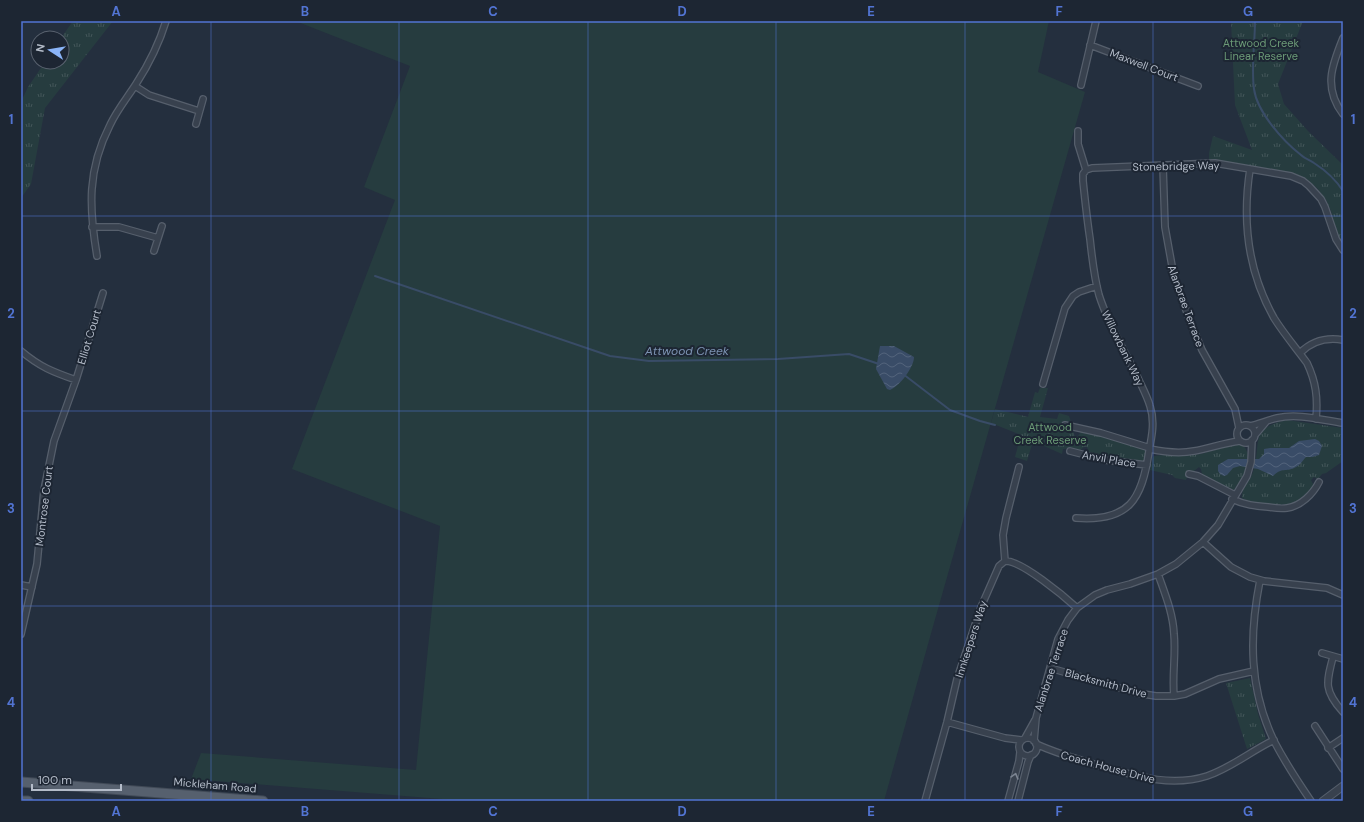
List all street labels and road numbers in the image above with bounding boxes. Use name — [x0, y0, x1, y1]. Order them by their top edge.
street label: Maxwell Court — [1108, 46, 1180, 84]
street label: Stonebridge Way — [1132, 158, 1220, 174]
street label: Alanbrae Terrace — [1165, 263, 1207, 349]
street label: Elliot Court — [74, 308, 104, 366]
street label: Willowbank Way — [1099, 308, 1147, 388]
street label: Anvil Place — [1081, 447, 1137, 471]
street label: Montrose Court — [32, 465, 56, 547]
street label: Innkeepers Way — [952, 599, 990, 679]
street label: Alanbrae Terrace — [1031, 627, 1071, 713]
street label: Blacksmith Drive — [1064, 665, 1148, 701]
street label: Coach House Drive — [1059, 748, 1157, 786]
street label: Mickleham Road — [173, 774, 257, 796]

